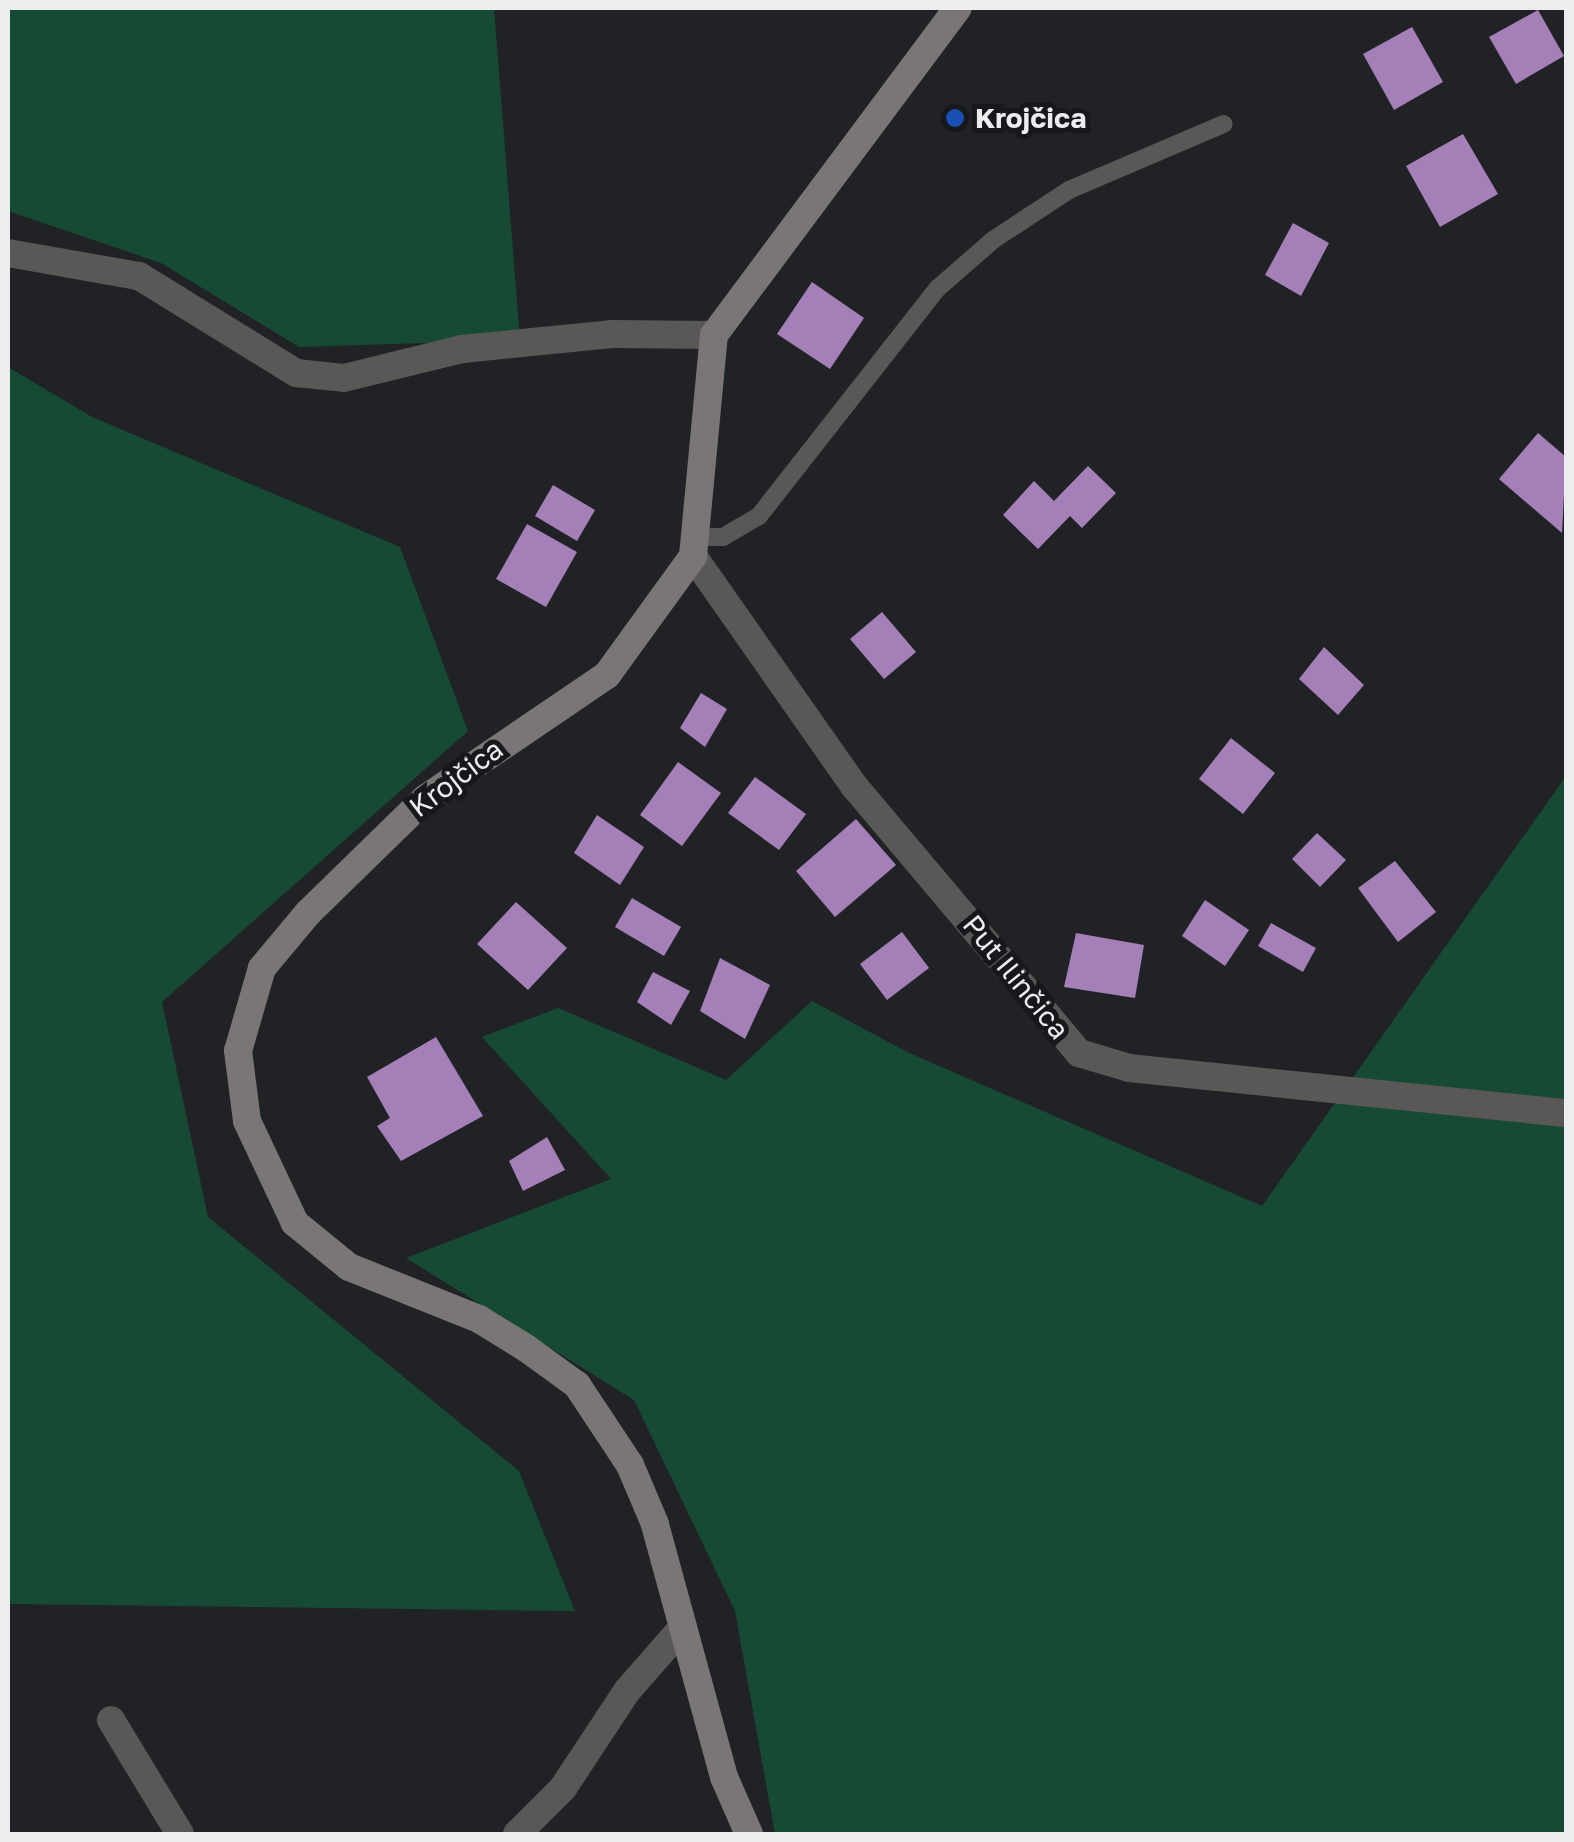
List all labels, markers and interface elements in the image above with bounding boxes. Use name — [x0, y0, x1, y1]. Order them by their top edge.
place label: Krojčica — [975, 101, 1086, 135]
marker: Krojčica — [944, 107, 966, 129]
street label: Krojčica — [403, 732, 509, 824]
street label: Put Ilinčica — [956, 908, 1076, 1046]

